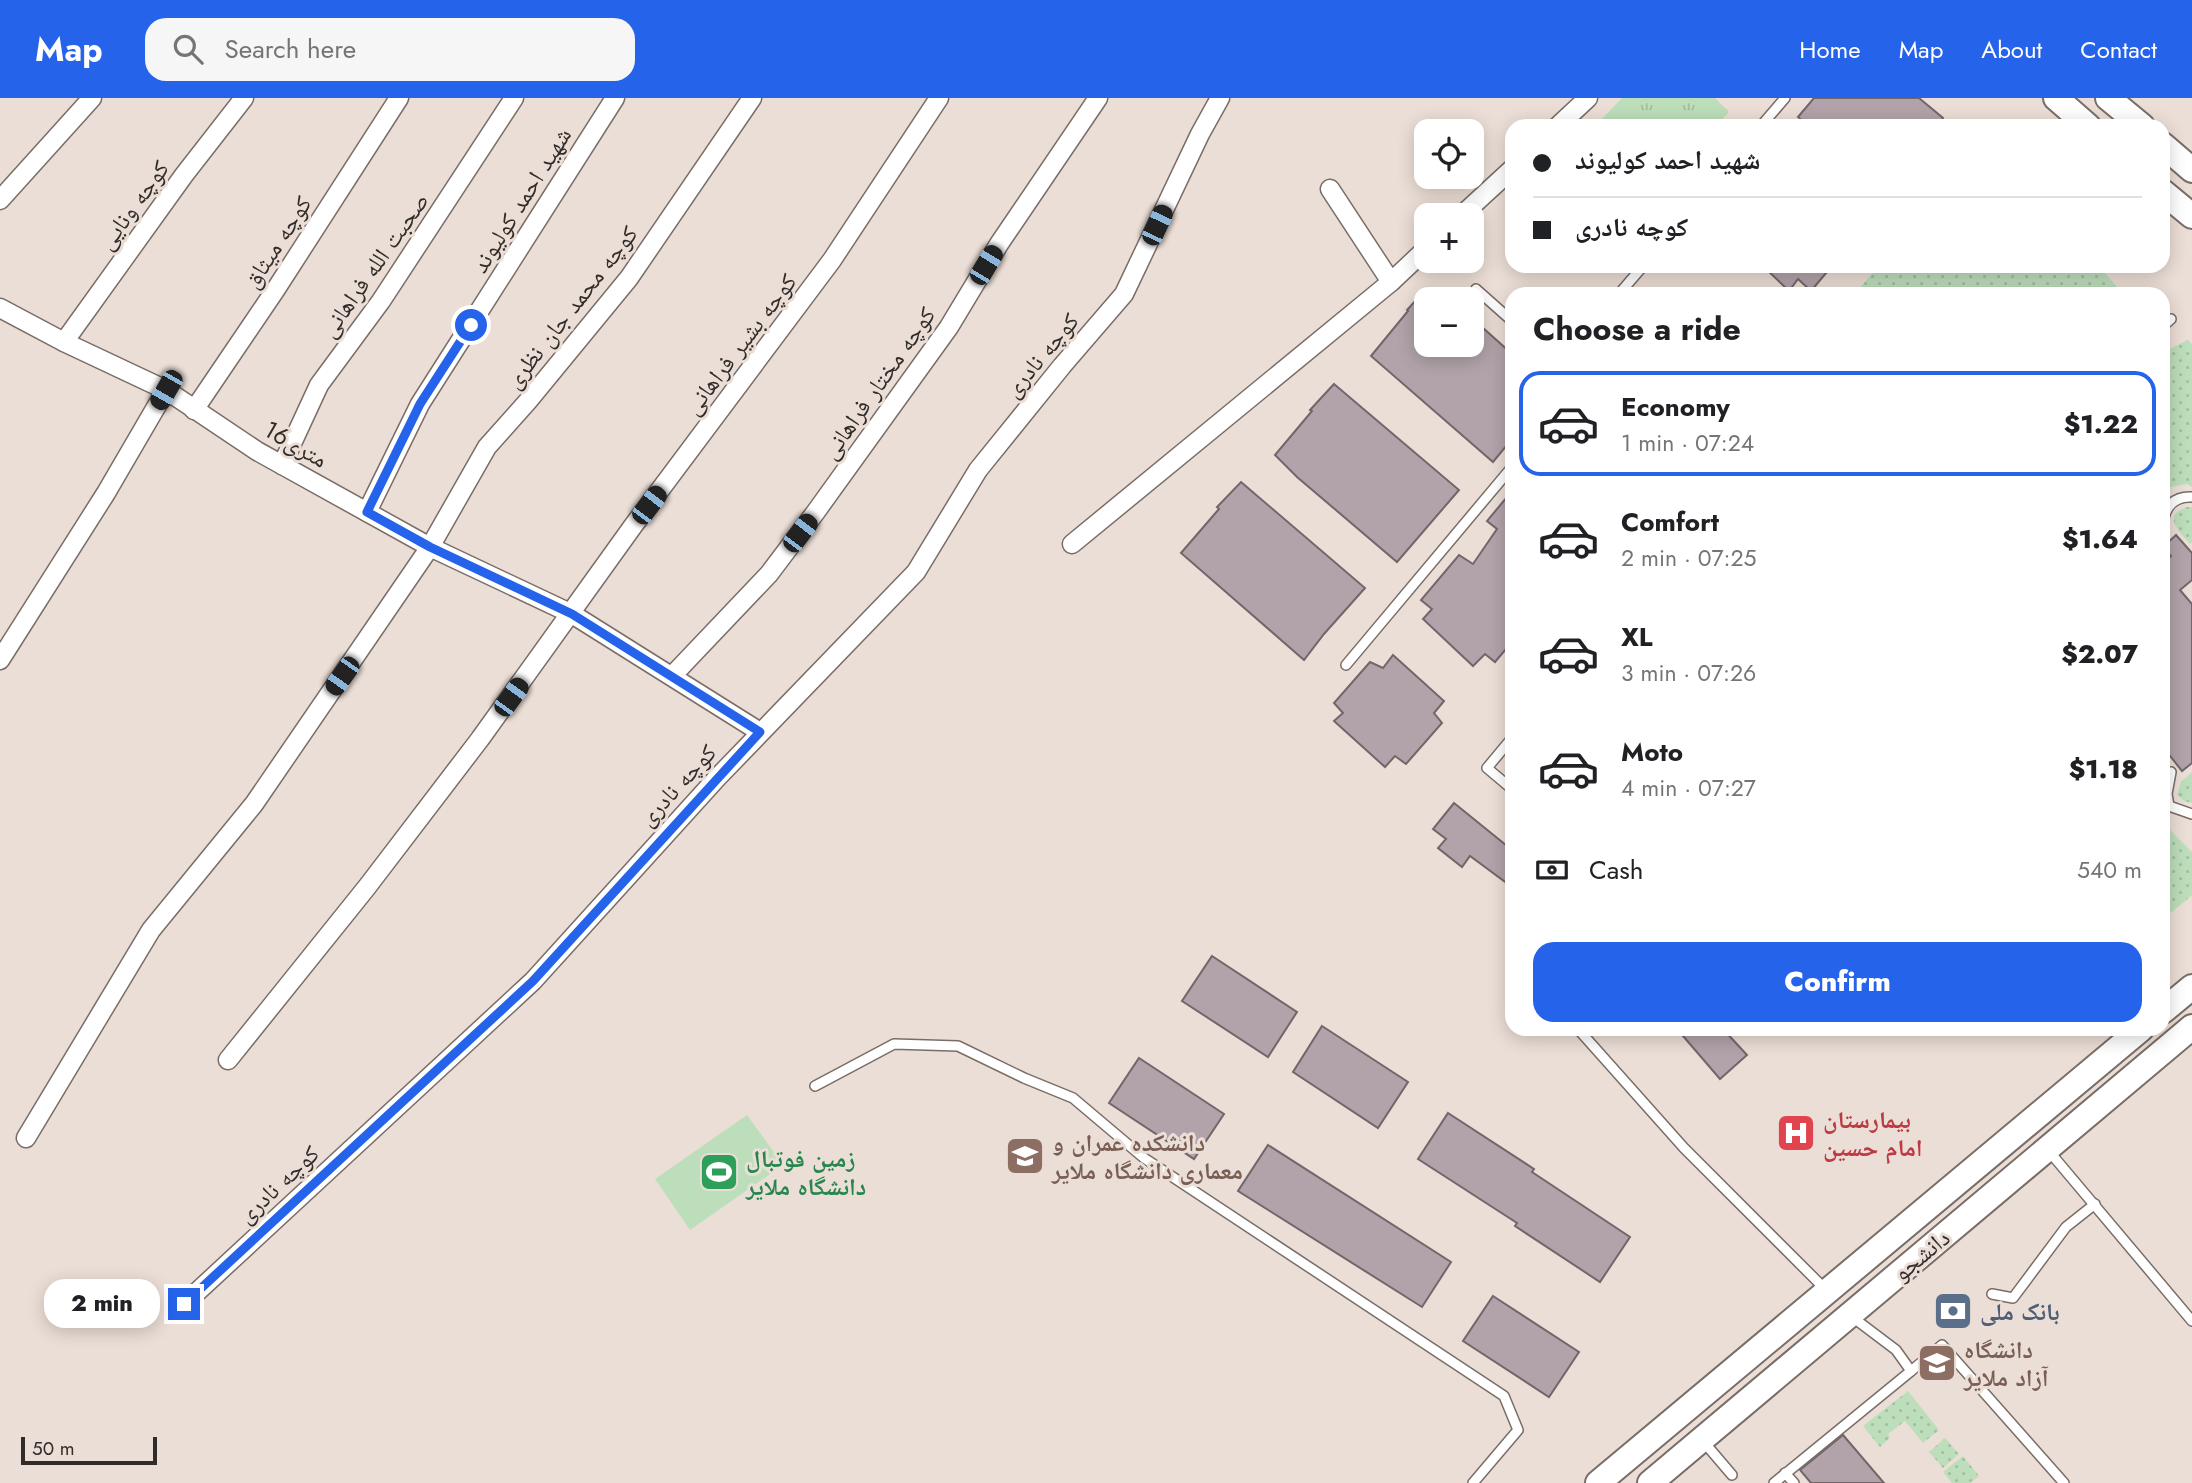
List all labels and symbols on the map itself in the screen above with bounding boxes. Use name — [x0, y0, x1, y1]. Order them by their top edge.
street label: شهید احمد کولیوند — [462, 120, 580, 280]
street label: کوچه ونایی — [89, 153, 177, 257]
street label: صحبت الله فراهانی — [311, 185, 437, 345]
street label: کوچه میثاق — [234, 189, 320, 295]
car — [1139, 202, 1176, 248]
street label: کوچه محمد جان نظری — [496, 218, 646, 396]
car — [967, 242, 1006, 288]
street label: کوچه بشیر فراهانی — [675, 266, 805, 422]
street label: کوچه مختار فراهانی — [812, 299, 944, 467]
street label: کوچه نادری — [995, 305, 1087, 405]
route start — [455, 309, 487, 341]
car — [147, 367, 186, 413]
street label: 16متری — [257, 412, 335, 476]
car — [628, 482, 671, 528]
car — [779, 510, 822, 556]
car — [322, 653, 363, 699]
car — [491, 674, 532, 720]
street label: کوچه نادری — [630, 736, 724, 834]
place label: بیمارستان امام حسین — [1823, 1102, 1923, 1165]
hospital icon: بیمارستان امام حسین — [1775, 1112, 1817, 1154]
place label: دانشکده عمران و معماری دانشگاه ملایر — [1051, 1125, 1243, 1188]
school or university icon: دانشکده عمران و معماری دانشگاه ملایر — [1004, 1135, 1046, 1177]
street label: کوچه نادری — [229, 1137, 327, 1231]
place label: زمین فوتبال دانشگاه ملایر — [745, 1141, 866, 1204]
sports icon: زمین فوتبال دانشگاه ملایر — [698, 1151, 740, 1193]
street label: دانشجو — [1885, 1221, 1957, 1289]
callout: 2 min — [44, 1280, 160, 1328]
route end — [168, 1288, 200, 1320]
bank icon: بانک ملی — [1932, 1290, 1974, 1332]
place label: بانک ملی — [1980, 1294, 2060, 1329]
place label: دانشگاه آزاد ملایر — [1963, 1332, 2049, 1395]
school or university icon: دانشگاه آزاد ملایر — [1916, 1342, 1958, 1384]
scale bar — [21, 1434, 158, 1466]

